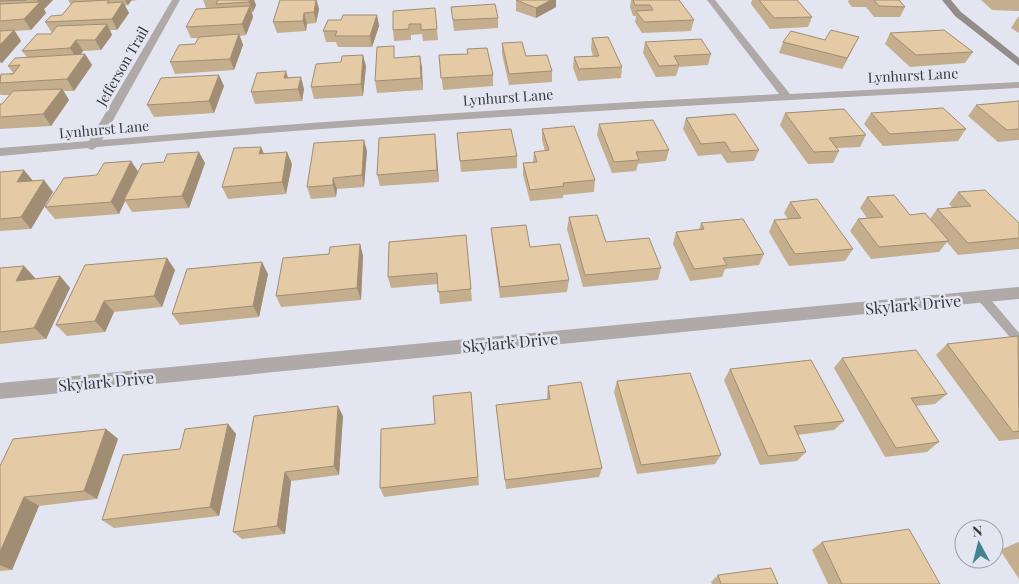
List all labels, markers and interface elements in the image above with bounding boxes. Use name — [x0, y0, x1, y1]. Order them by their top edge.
street label: Jefferson Trail — [91, 23, 152, 110]
street label: Lynhurst Lane — [867, 63, 959, 87]
street label: Lynhurst Lane — [462, 84, 554, 110]
street label: Lynhurst Lane — [58, 116, 150, 142]
street label: Skylark Drive — [864, 289, 962, 319]
street label: Skylark Drive — [461, 327, 559, 357]
street label: Skylark Drive — [57, 366, 155, 396]
north arrow — [954, 519, 1004, 569]
text: N — [971, 521, 984, 541]

